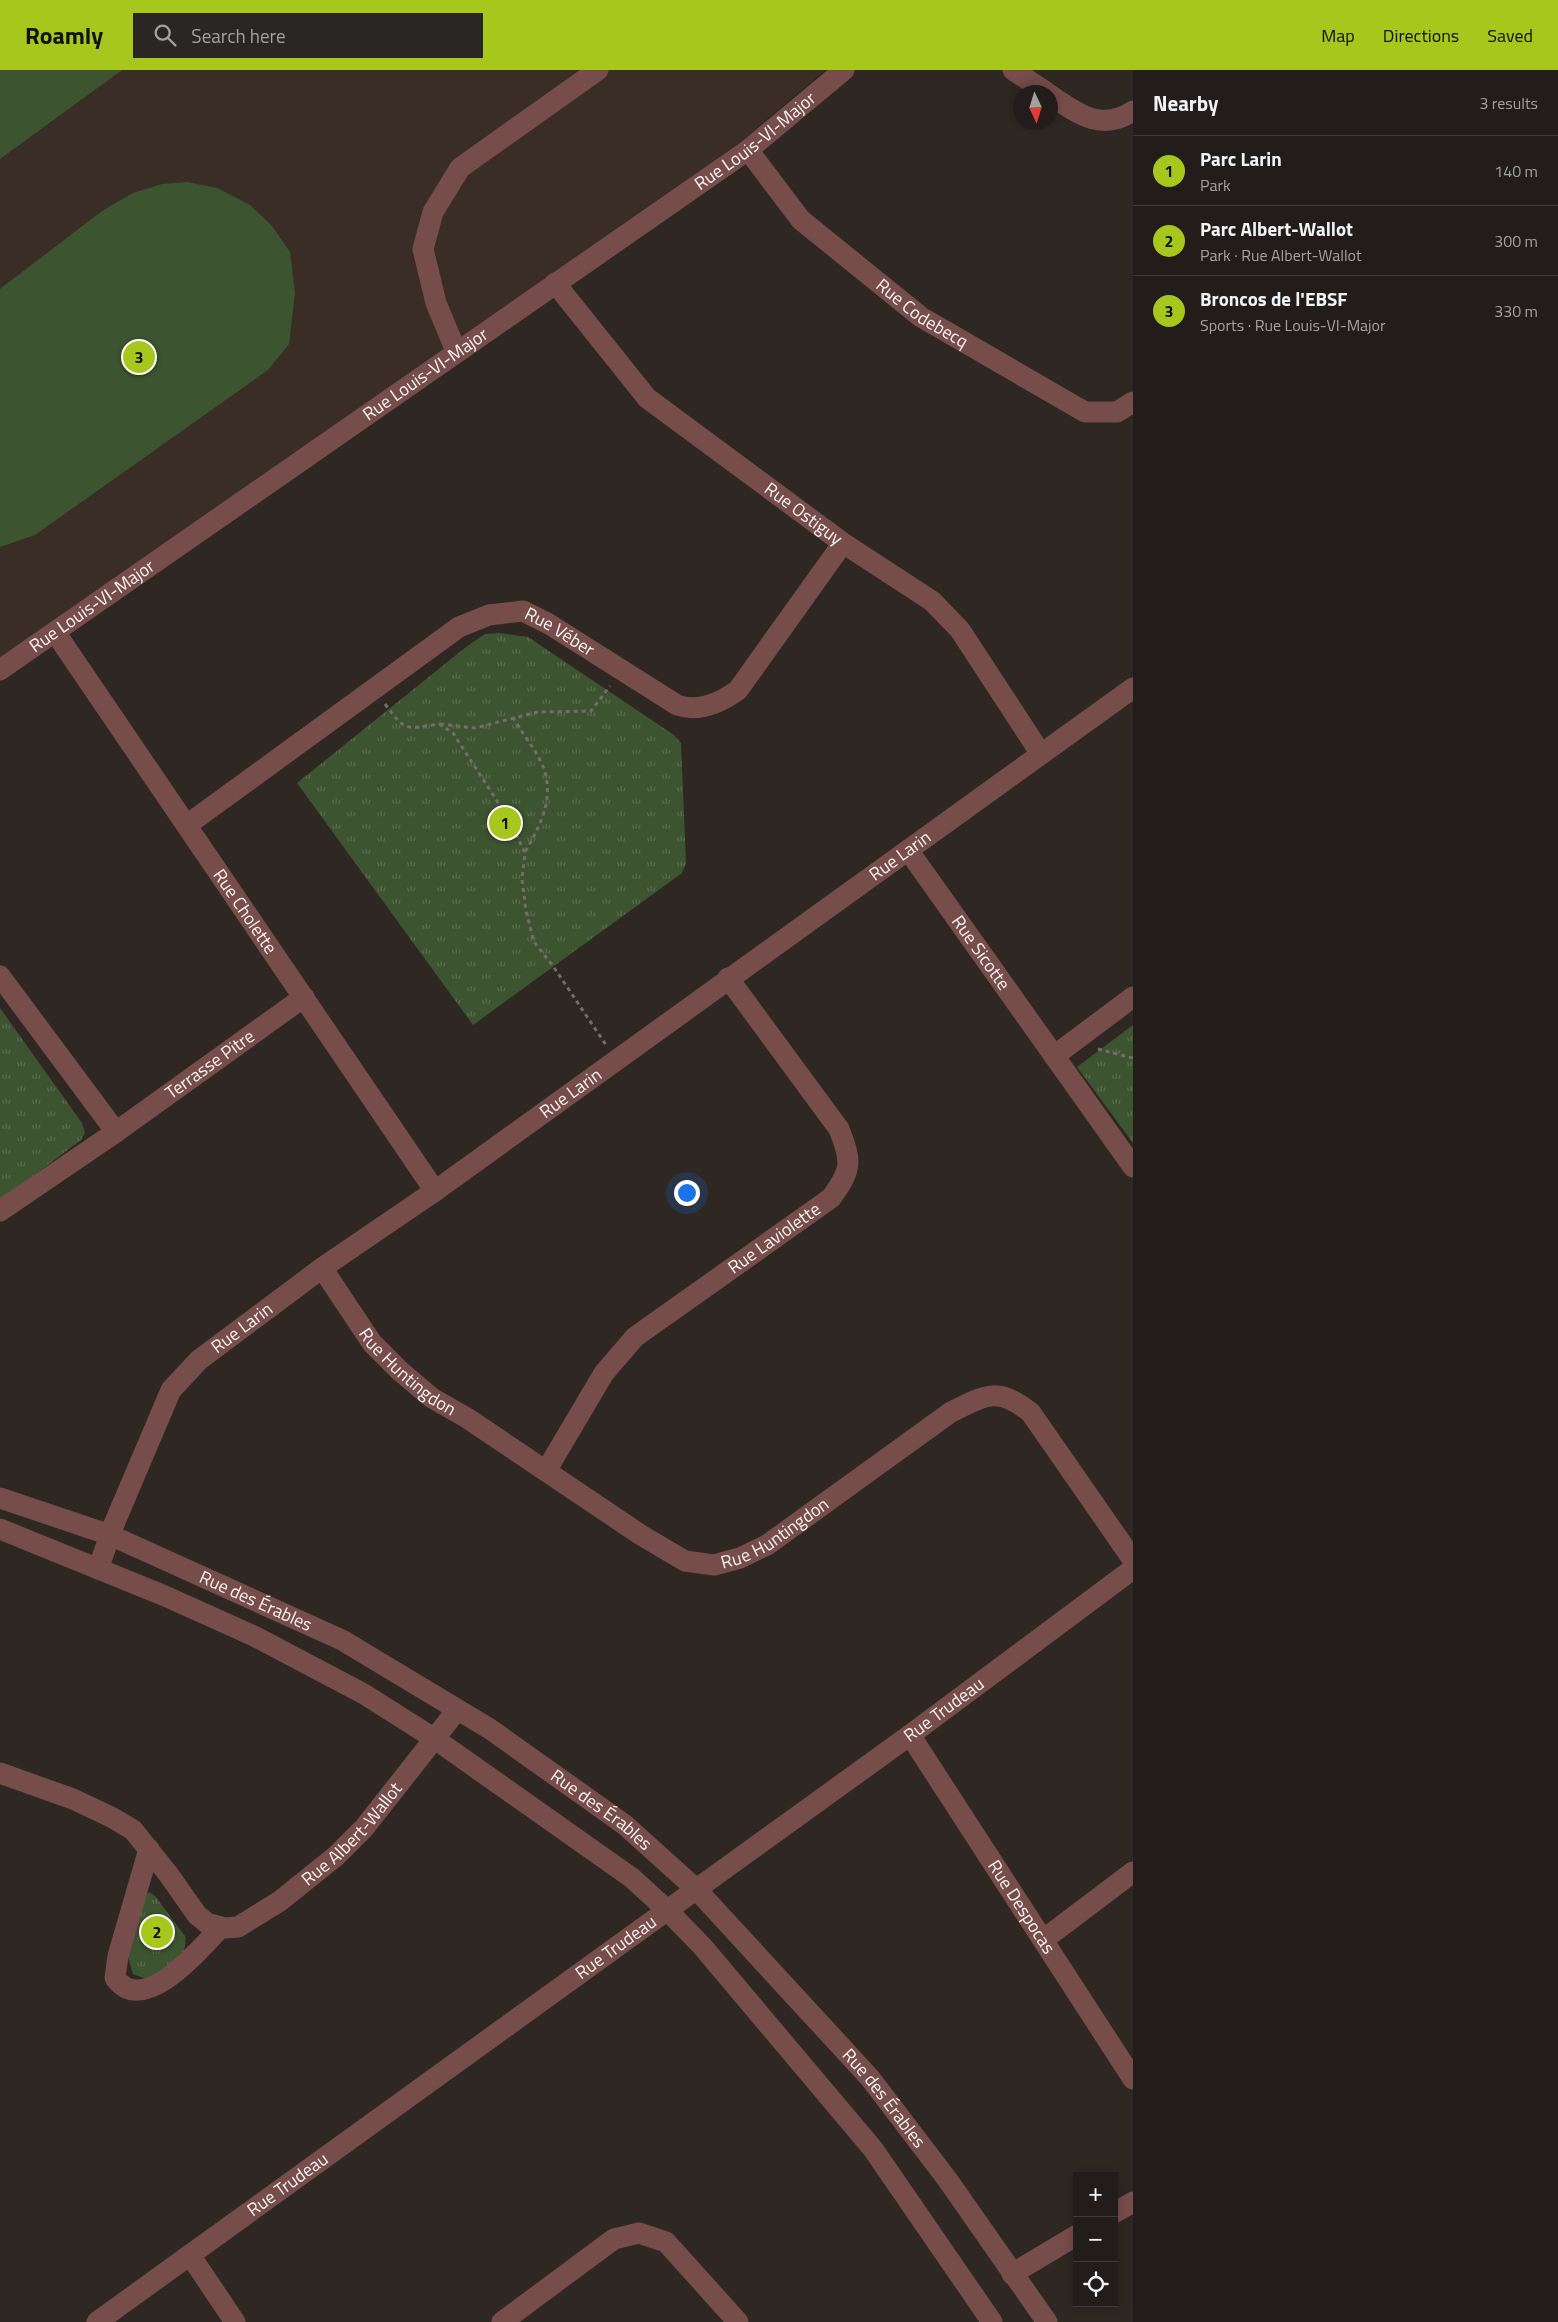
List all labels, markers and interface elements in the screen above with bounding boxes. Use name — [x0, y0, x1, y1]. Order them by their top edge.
search box — [133, 13, 483, 58]
text: Roamly — [25, 17, 103, 53]
icon: search — [151, 21, 179, 49]
text: Search here — [191, 21, 286, 50]
text: Map — [1321, 22, 1355, 49]
text: Directions — [1383, 22, 1459, 49]
text: Saved — [1487, 22, 1533, 49]
street label: Rue Louis-VI-Major — [689, 85, 821, 196]
north arrow — [1013, 85, 1058, 130]
text: Nearby — [1153, 87, 1218, 119]
text: 3 results — [1479, 91, 1538, 115]
text: Parc Larin — [1200, 144, 1282, 173]
text: 1 — [1165, 159, 1173, 183]
text: 140 m — [1494, 159, 1538, 183]
text: Park — [1200, 173, 1231, 197]
text: Parc Albert-Wallot — [1200, 214, 1353, 243]
text: 2 — [1165, 229, 1173, 253]
text: 300 m — [1494, 229, 1538, 253]
text: Park · Rue Albert-Wallot — [1200, 243, 1362, 267]
street label: Rue Codebecq — [870, 272, 973, 355]
text: Broncos de l'EBSF — [1200, 284, 1347, 313]
text: 3 — [1165, 299, 1173, 323]
text: 330 m — [1494, 299, 1538, 323]
text: Sports · Rue Louis-VI-Major — [1200, 313, 1386, 337]
street label: Rue Louis-VI-Major — [357, 321, 493, 427]
pin: 3 — [123, 338, 155, 376]
street label: Rue Ostiguy — [759, 475, 849, 552]
street label: Rue Louis-VI-Major — [23, 552, 160, 659]
street label: Rue Véber — [520, 600, 600, 663]
pin: 1 — [489, 804, 521, 842]
street label: Rue Larin — [863, 824, 937, 887]
street label: Rue Cholette — [207, 863, 284, 959]
street label: Rue Sicotte — [945, 909, 1017, 995]
street label: Terrasse Pitre — [159, 1023, 260, 1106]
street label: Rue Larin — [534, 1061, 607, 1125]
your location — [674, 1180, 700, 1206]
street label: Rue Laviolette — [722, 1196, 826, 1280]
street label: Rue Larin — [205, 1295, 278, 1360]
street label: Rue Huntingdon — [353, 1322, 461, 1422]
street label: Rue Huntingdon — [718, 1491, 834, 1576]
street label: Rue des Érables — [195, 1563, 317, 1638]
street label: Rue Trudeau — [898, 1670, 990, 1748]
street label: Rue des Érables — [545, 1762, 658, 1856]
street label: Rue Albert-Wallot — [295, 1776, 409, 1892]
street label: Rue Despocas — [981, 1854, 1062, 1959]
street label: Rue Trudeau — [569, 1908, 662, 1986]
pin: 2 — [141, 1913, 173, 1951]
street label: Rue des Érables — [836, 2042, 933, 2153]
street label: Rue Trudeau — [241, 2145, 333, 2223]
map controls — [1073, 2172, 1118, 2307]
button: + — [1073, 2172, 1118, 2217]
button: − — [1073, 2217, 1118, 2262]
button: locate — [1073, 2262, 1118, 2307]

